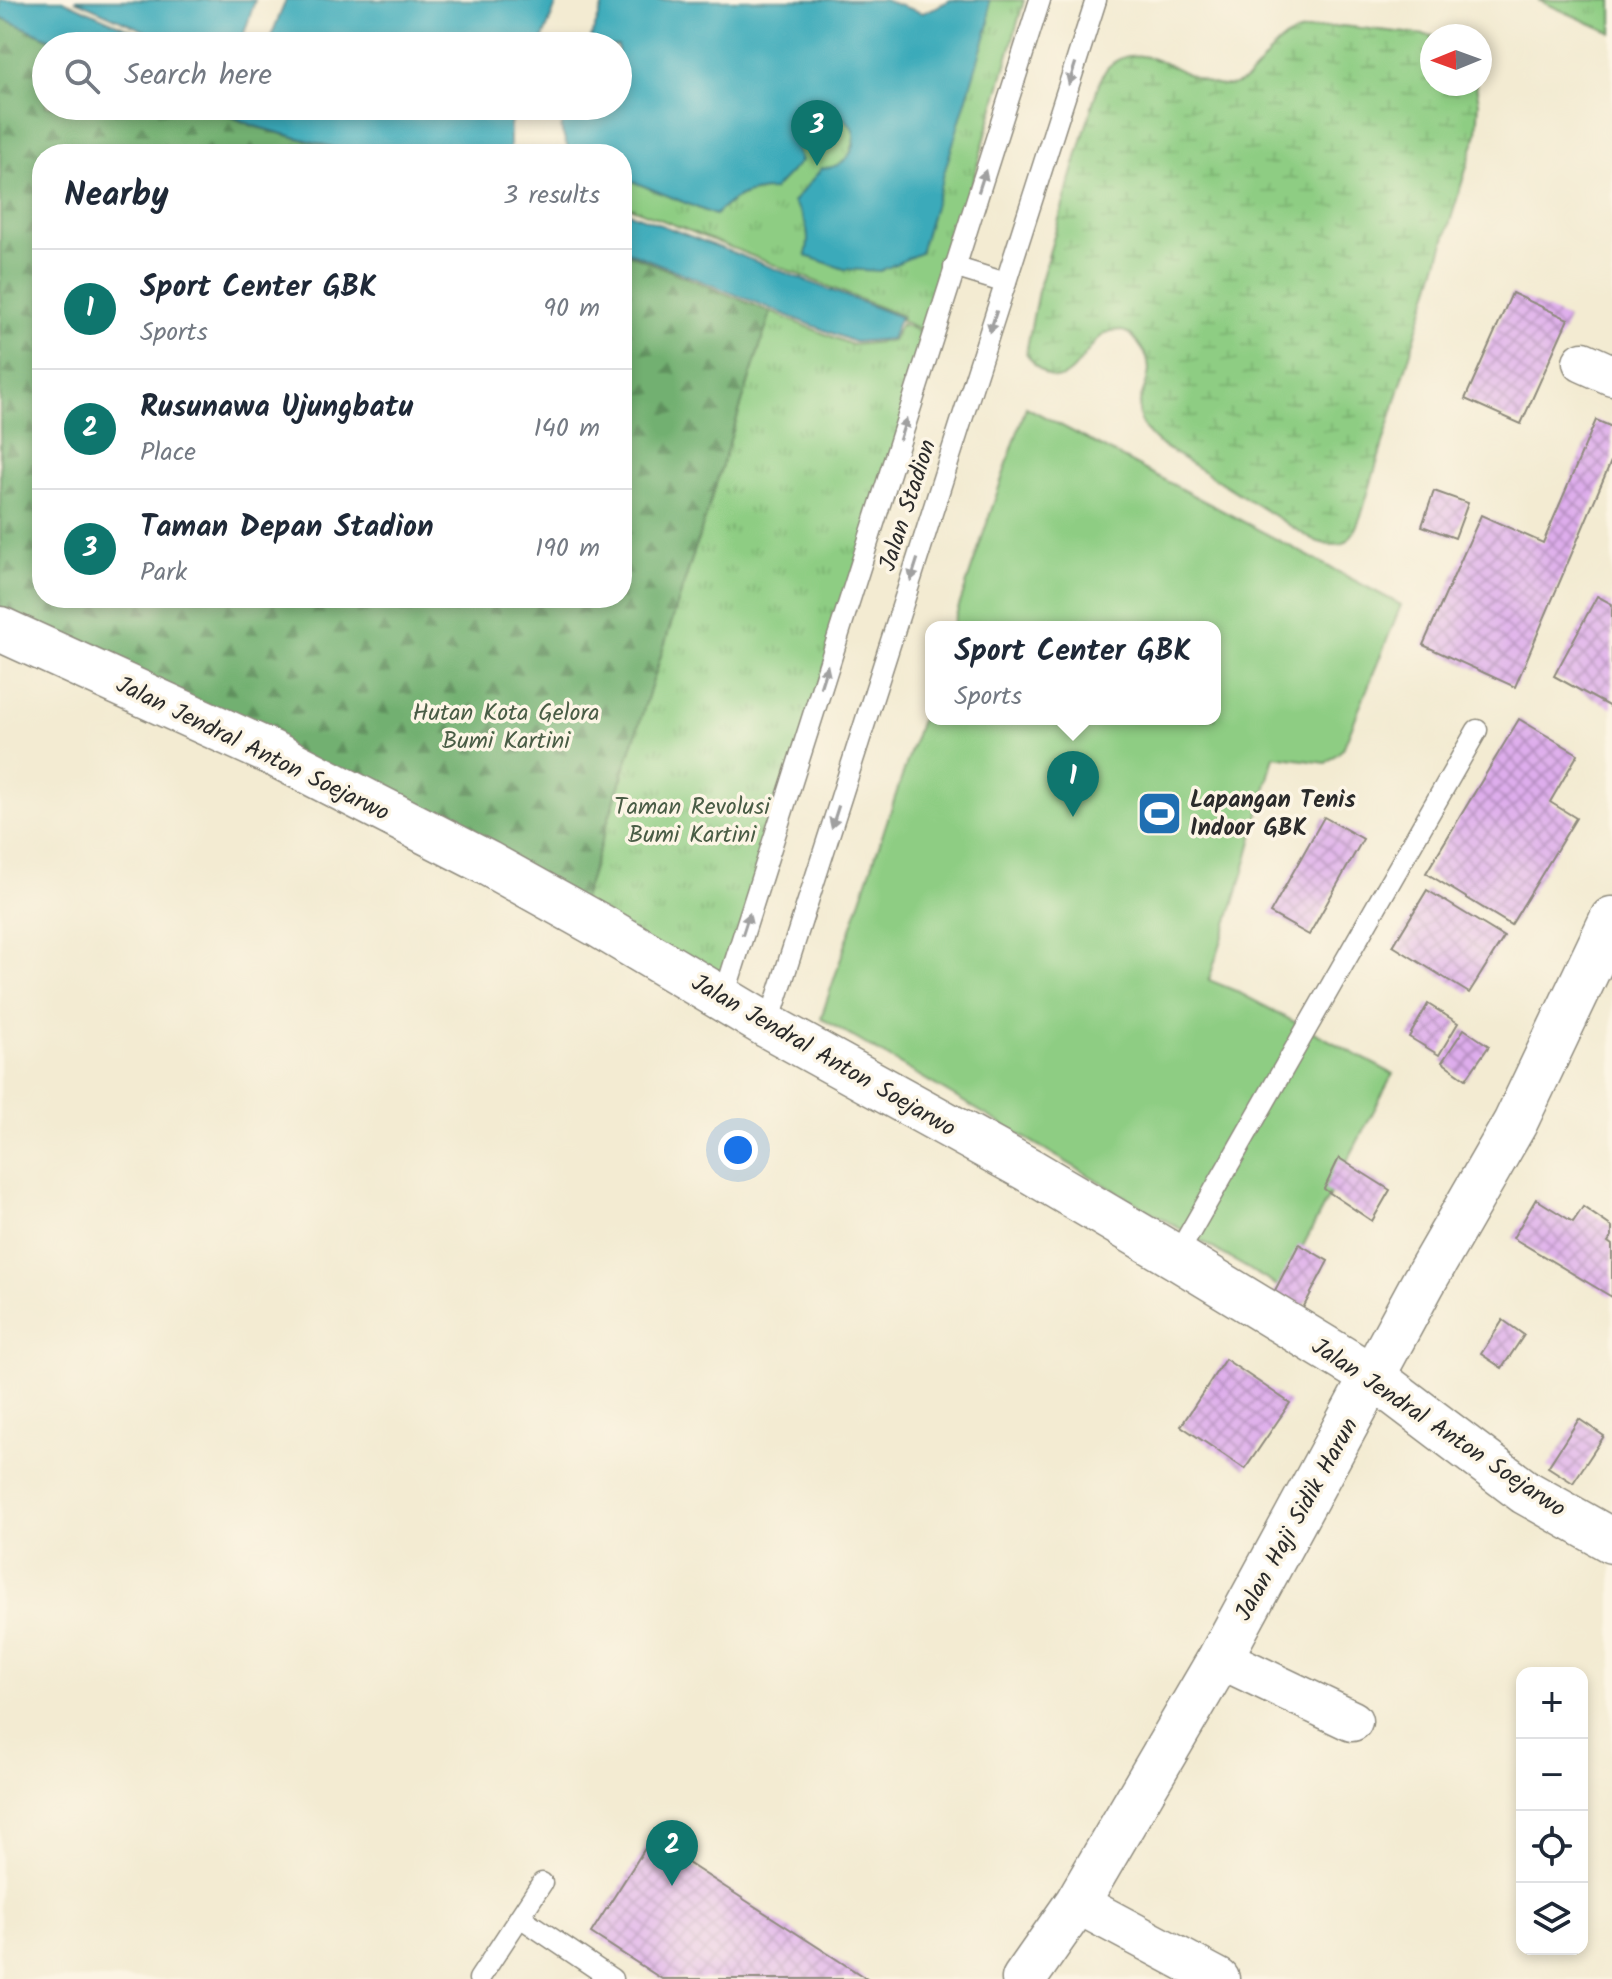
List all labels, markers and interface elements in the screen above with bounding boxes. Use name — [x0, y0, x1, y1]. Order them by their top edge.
north arrow — [1420, 24, 1492, 96]
search box — [32, 32, 632, 120]
text: Search here — [124, 52, 272, 100]
icon: search — [60, 54, 104, 98]
one-way arrow — [1066, 63, 1078, 87]
pin: 3 — [791, 100, 843, 166]
one-way arrow — [976, 168, 988, 192]
text: Nearby — [64, 169, 169, 223]
text: 3 results — [503, 175, 600, 217]
text: Sport Center GBK — [140, 264, 377, 312]
text: 1 — [86, 288, 94, 330]
text: 90 m — [543, 288, 600, 330]
one-way arrow — [987, 310, 999, 334]
text: Sports — [140, 312, 208, 354]
text: Rusunawa Ujungbatu — [140, 384, 413, 432]
text: 2 — [82, 408, 98, 450]
text: 140 m — [533, 408, 600, 450]
one-way arrow — [897, 416, 910, 440]
text: Place — [140, 432, 196, 474]
street label: Jalan Stadion — [869, 434, 948, 576]
text: Taman Depan Stadion — [140, 504, 434, 552]
text: 3 — [83, 528, 97, 570]
text: 190 m — [535, 528, 600, 570]
text: Park — [140, 552, 187, 594]
one-way arrow — [907, 558, 920, 582]
popup — [925, 621, 1221, 725]
text: Sport Center GBK — [954, 628, 1192, 676]
one-way arrow — [819, 664, 831, 688]
street label: Jalan Jendral Anton Soejarwo — [109, 666, 396, 833]
text: Sports — [954, 676, 1022, 718]
park label: Hutan Kota Gelora Bumi Kartini — [412, 694, 600, 761]
pin: 1 — [1047, 751, 1099, 817]
place label: Lapangan Tenis Indoor GBK — [1190, 781, 1356, 848]
park label: Taman Revolusi Bumi Kartini — [614, 788, 771, 855]
sports icon: Lapangan Tenis Indoor GBK — [1135, 789, 1183, 837]
one-way arrow — [828, 806, 841, 830]
one-way arrow — [740, 912, 753, 936]
street label: Jalan Jendral Anton Soejarwo — [683, 964, 963, 1148]
your location — [718, 1130, 758, 1170]
street label: Jalan Jendral Anton Soejarwo — [1303, 1328, 1574, 1528]
street label: Jalan Haji Sidik Harun — [1225, 1411, 1370, 1629]
map controls — [1516, 1667, 1588, 1955]
button: + — [1516, 1667, 1588, 1739]
button: − — [1516, 1739, 1588, 1811]
button: locate — [1516, 1811, 1588, 1883]
pin: 2 — [646, 1820, 698, 1886]
button: layers — [1516, 1883, 1588, 1955]

